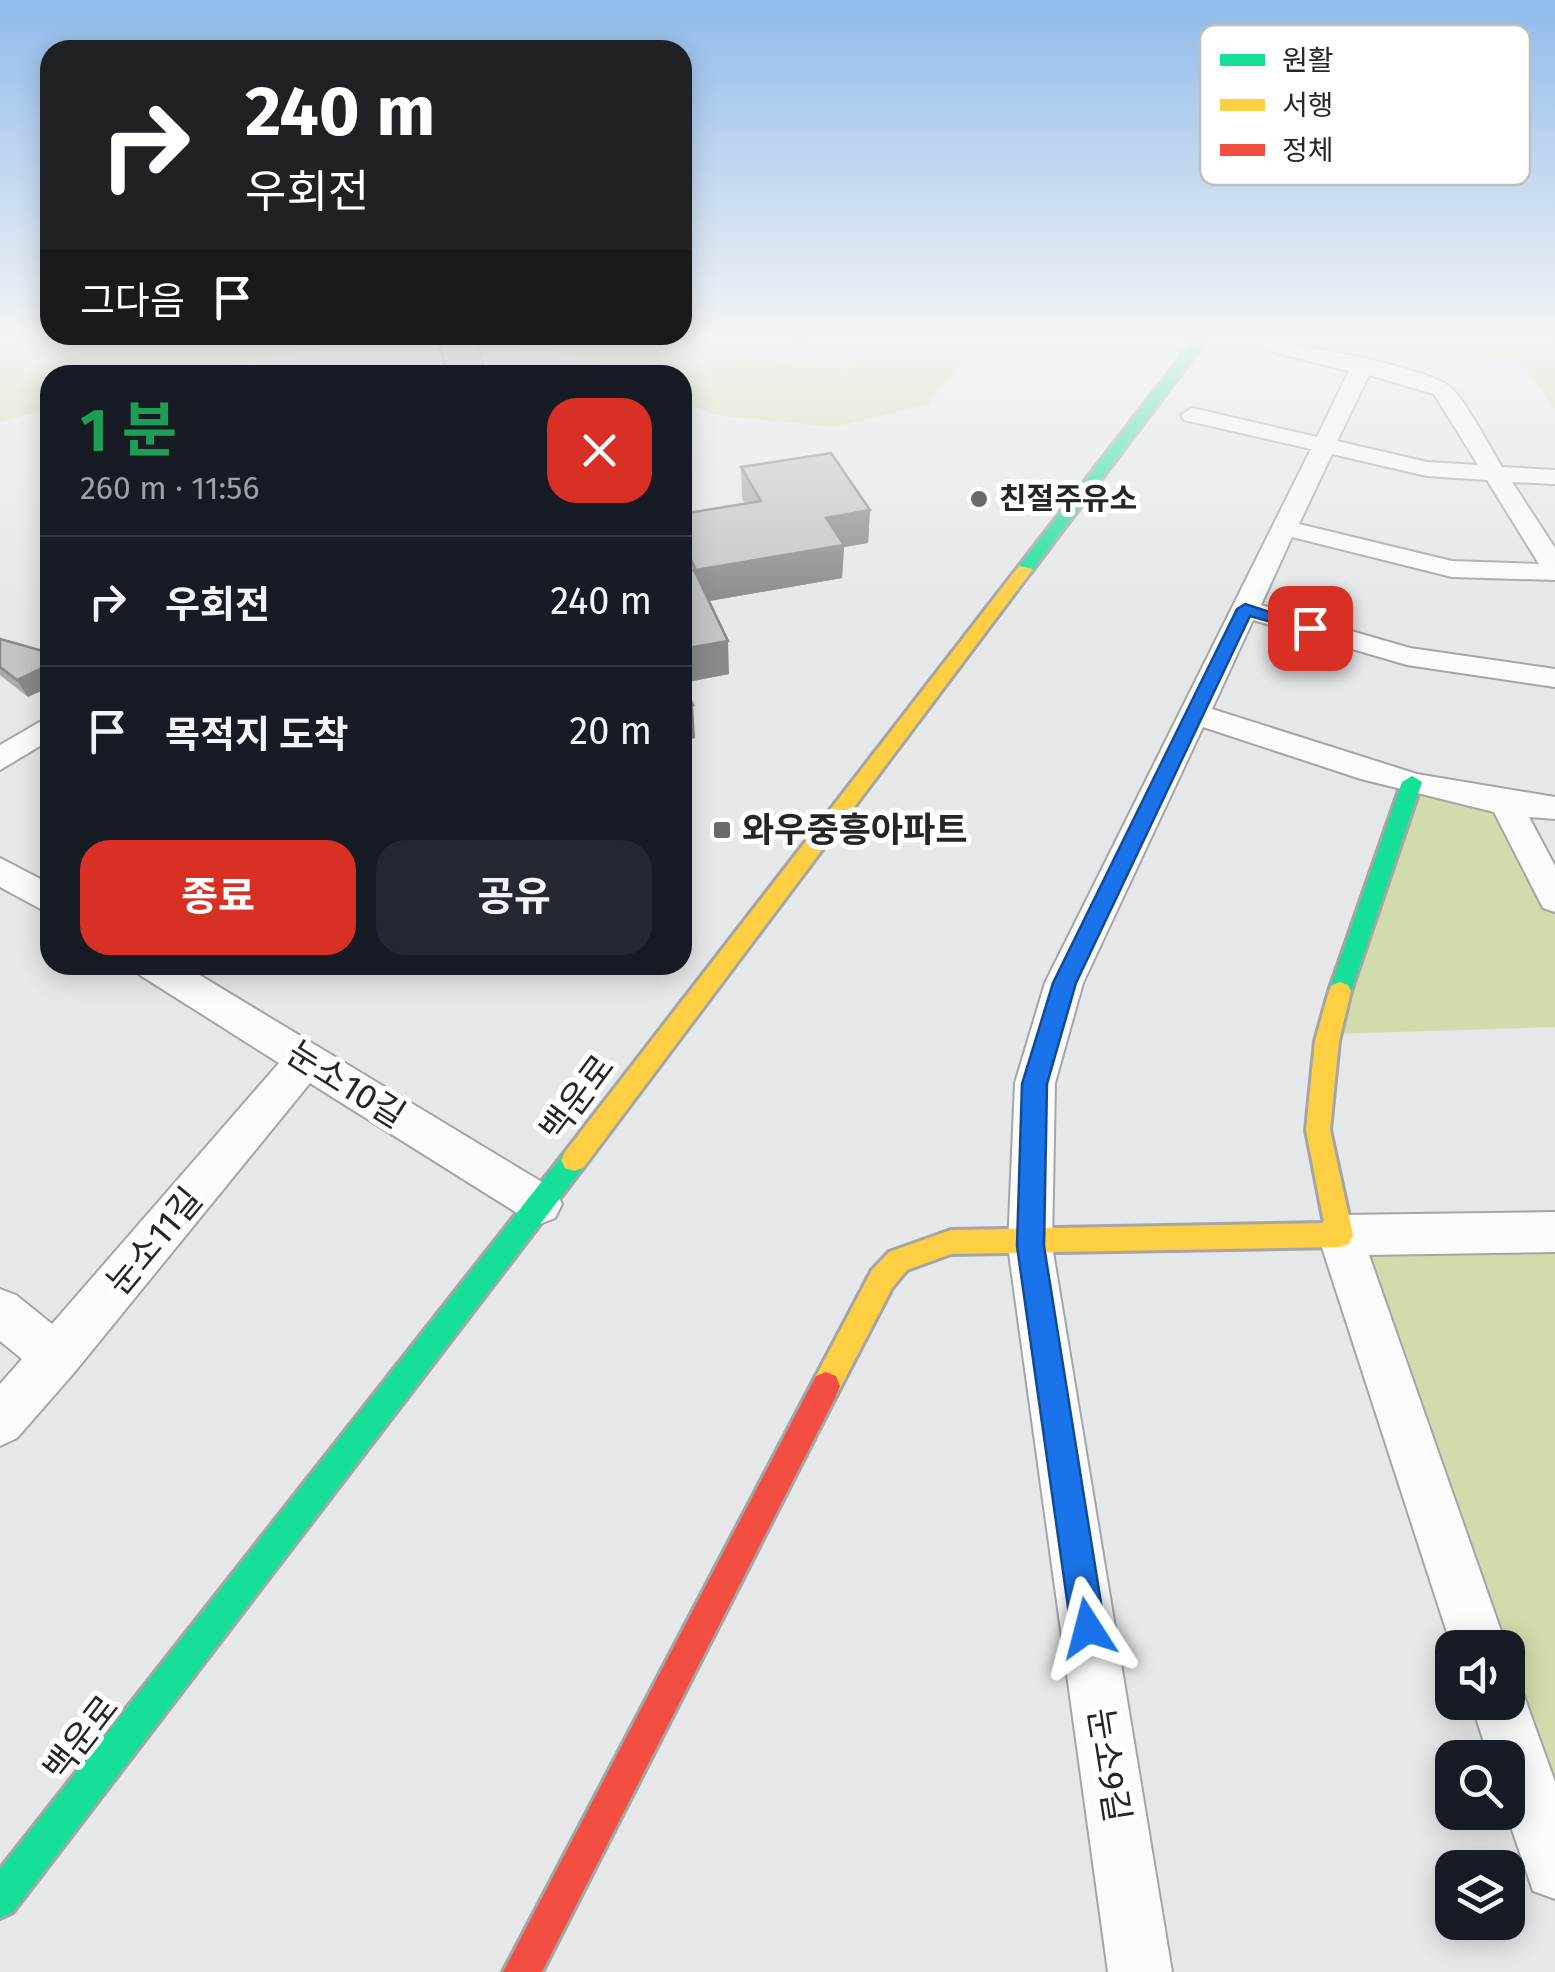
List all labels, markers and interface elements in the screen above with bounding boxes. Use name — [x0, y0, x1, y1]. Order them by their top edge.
legend — [1200, 25, 1530, 185]
text: 원활 — [1282, 44, 1334, 77]
text: 240 m — [245, 70, 435, 154]
icon: right — [80, 80, 210, 210]
text: 서행 — [1282, 89, 1334, 122]
text: 정체 — [1282, 134, 1334, 167]
text: 우회전 — [245, 165, 369, 219]
icon: arrive — [205, 270, 260, 325]
text: 그다음 — [80, 278, 185, 324]
text: 1 분 — [80, 395, 177, 467]
button: close — [547, 398, 652, 503]
text: 260 m · 11:56 — [80, 469, 259, 507]
place label: 친절주유소 — [999, 481, 1137, 517]
marker: 친절주유소 — [968, 488, 990, 510]
icon: right — [80, 574, 135, 629]
text: 240 m — [550, 578, 652, 624]
text: 우회전 — [165, 582, 270, 628]
pin — [1268, 586, 1353, 671]
icon: arrive — [1283, 601, 1338, 656]
icon: arrive — [80, 704, 135, 759]
text: 20 m — [569, 708, 652, 754]
text: 목적지 도착 — [165, 712, 349, 758]
place label: 와우중흥아파트 — [742, 809, 967, 851]
marker: 와우중흥아파트 — [711, 819, 733, 841]
button: 종료 — [80, 840, 356, 955]
button: 공유 — [376, 840, 652, 955]
street label: 눈소10길 — [279, 1031, 413, 1137]
street label: 백운로 — [531, 1047, 623, 1149]
street label: 눈소11길 — [97, 1179, 211, 1303]
position arrow — [1036, 1576, 1140, 1680]
map controls — [1435, 1630, 1525, 1940]
button: sound — [1435, 1630, 1525, 1720]
street label: 백운로 — [35, 1687, 127, 1789]
street label: 눈소9길 — [1079, 1705, 1139, 1825]
button: search — [1435, 1740, 1525, 1830]
button: layers — [1435, 1850, 1525, 1940]

